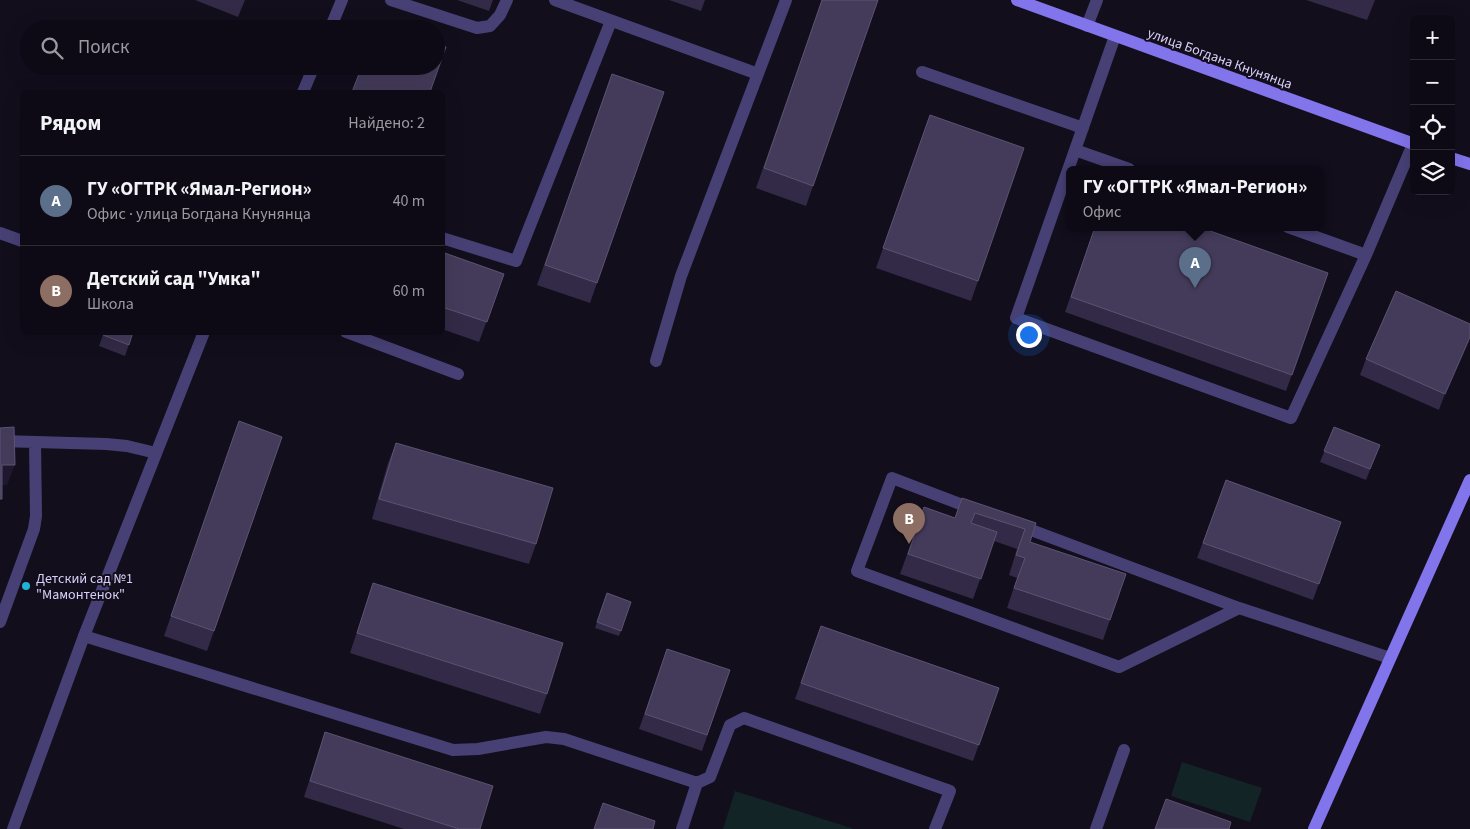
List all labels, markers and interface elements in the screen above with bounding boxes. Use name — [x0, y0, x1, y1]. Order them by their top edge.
map controls — [1410, 15, 1455, 195]
button: + — [1410, 15, 1455, 60]
search box — [20, 20, 445, 75]
street label: улица Богдана Кнунянца — [1144, 23, 1295, 94]
icon: search — [38, 34, 66, 62]
text: Поиск — [78, 34, 129, 61]
button: − — [1410, 60, 1455, 105]
button: locate — [1410, 105, 1455, 150]
text: Рядом — [40, 108, 101, 138]
text: Найдено: 2 — [348, 112, 425, 134]
button: layers — [1410, 150, 1455, 195]
popup — [1066, 166, 1324, 231]
text: ГУ «ОГТРК «Ямал-Регион» — [1083, 174, 1307, 201]
text: ГУ «ОГТРК «Ямал-Регион» — [87, 176, 312, 203]
text: A — [51, 190, 61, 212]
text: 40 m — [393, 190, 425, 212]
text: Офис — [1083, 201, 1121, 223]
text: Офис · улица Богдана Кнунянца — [87, 203, 311, 225]
pin: A — [1179, 247, 1211, 288]
text: Детский сад "Умка" — [87, 266, 261, 293]
text: B — [51, 280, 61, 302]
text: 60 m — [393, 280, 425, 302]
text: Школа — [87, 293, 134, 315]
your location — [1016, 322, 1042, 348]
pin: B — [893, 503, 925, 544]
place label: Детский сад №1 "Мамонтенок" — [36, 569, 133, 605]
marker: Детский сад №1 "Мамонтенок" — [20, 580, 32, 592]

